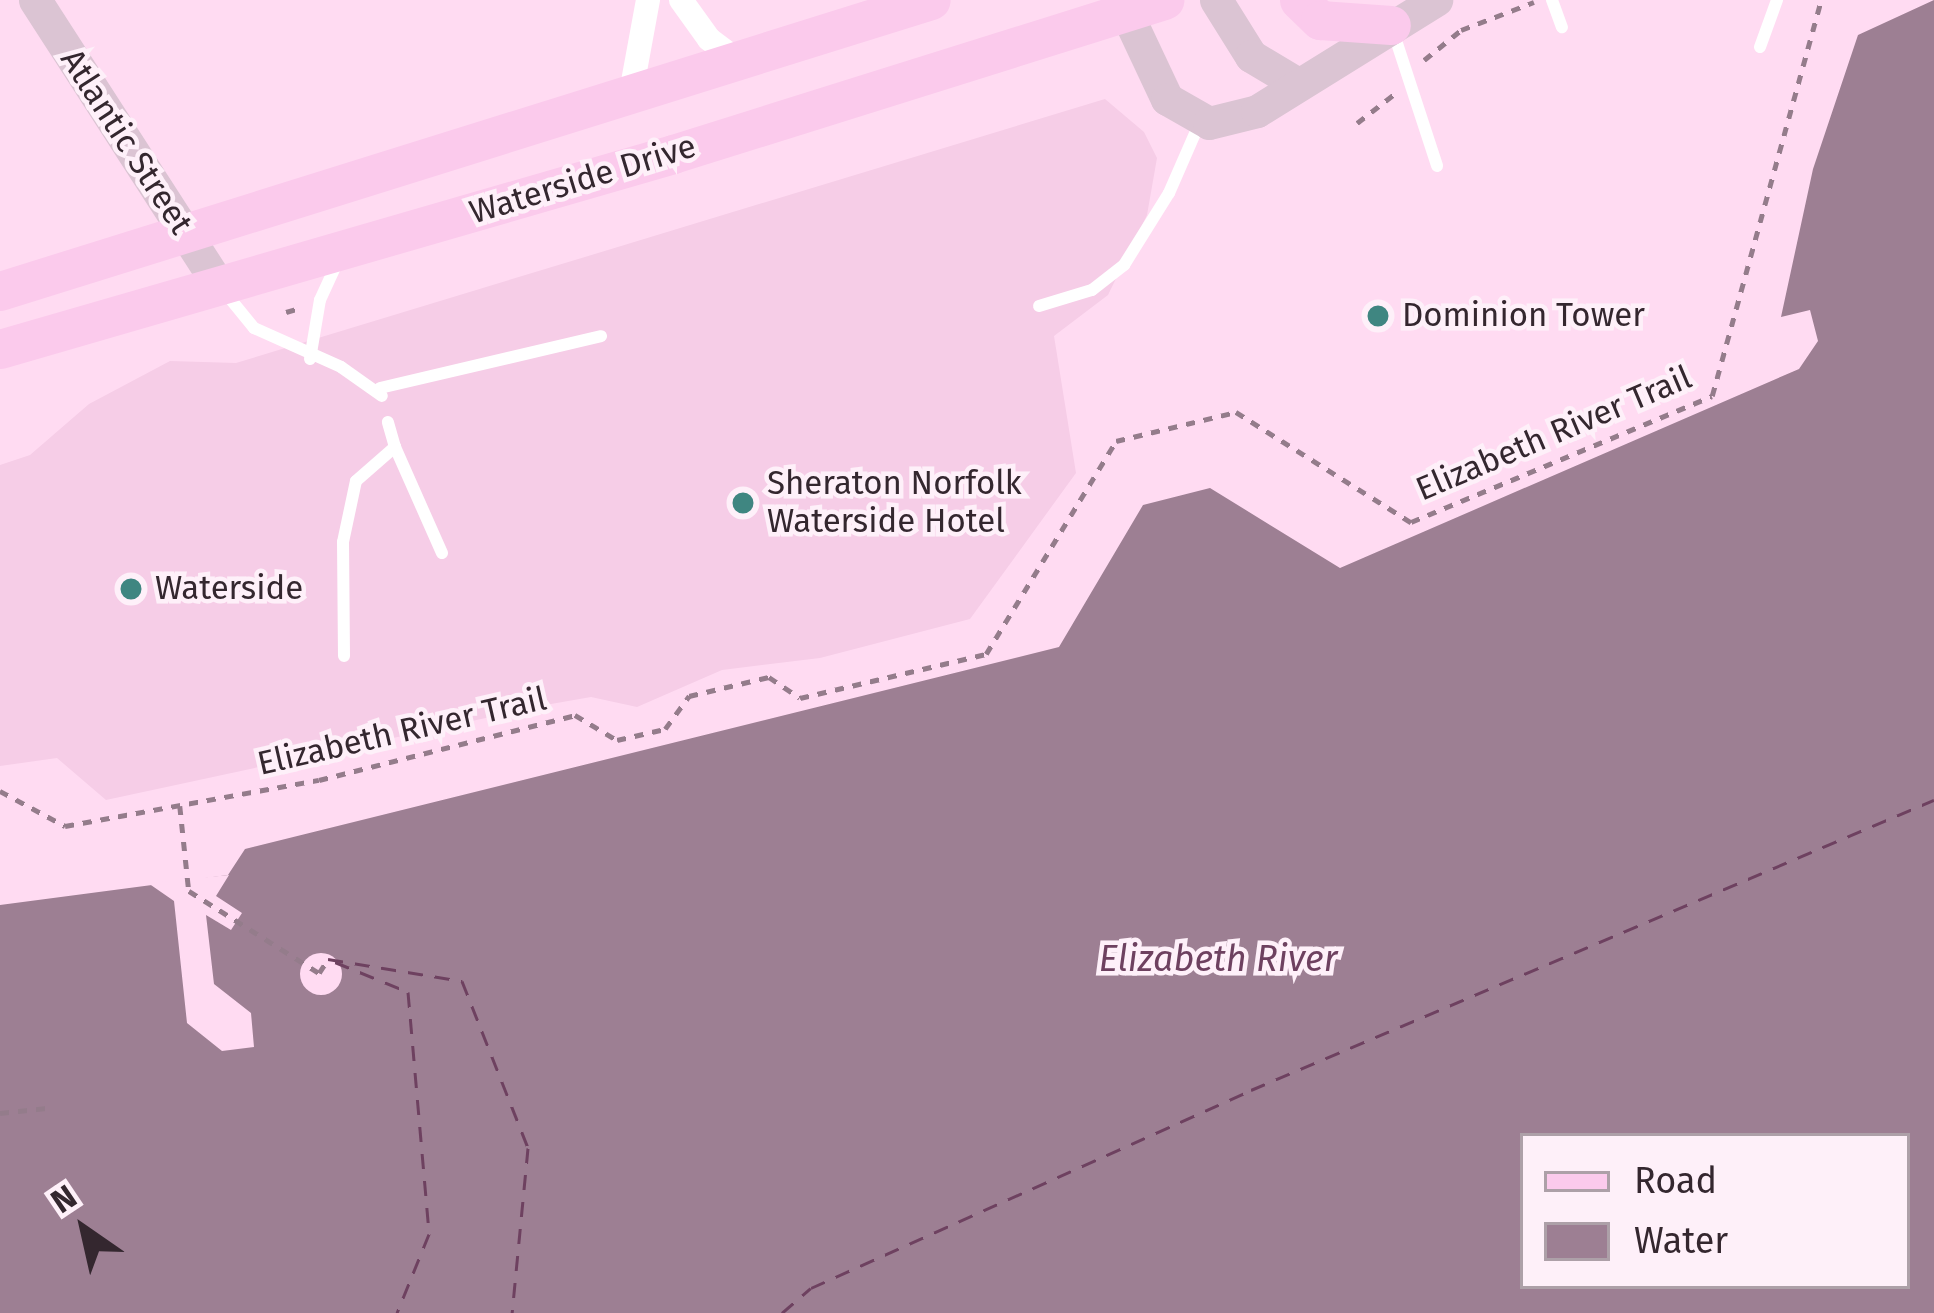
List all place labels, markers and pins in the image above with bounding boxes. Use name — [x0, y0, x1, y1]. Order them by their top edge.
place label: Dominion Tower — [1402, 296, 1645, 336]
marker: Dominion Tower — [1365, 303, 1391, 329]
place label: Sheraton Norfolk Waterside Hotel — [767, 464, 1022, 542]
marker: Sheraton Norfolk Waterside Hotel — [730, 490, 756, 516]
place label: Waterside — [155, 569, 303, 609]
marker: Waterside — [118, 576, 144, 602]

